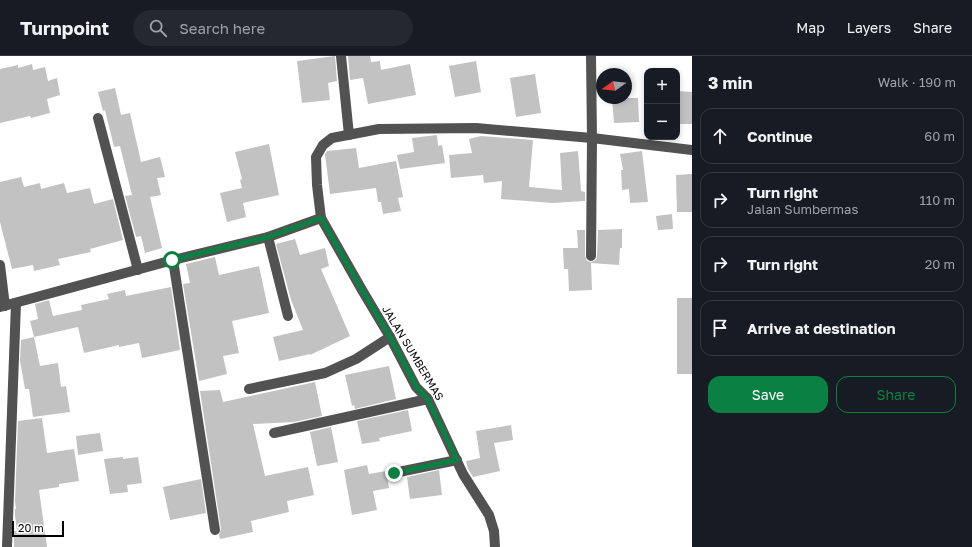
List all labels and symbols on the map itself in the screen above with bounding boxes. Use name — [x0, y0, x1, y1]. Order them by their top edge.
north arrow — [596, 68, 632, 104]
route start — [163, 251, 181, 269]
street label: JALAN SUMBERMAS — [380, 303, 447, 402]
route end — [385, 464, 403, 482]
scale bar — [12, 519, 64, 538]

